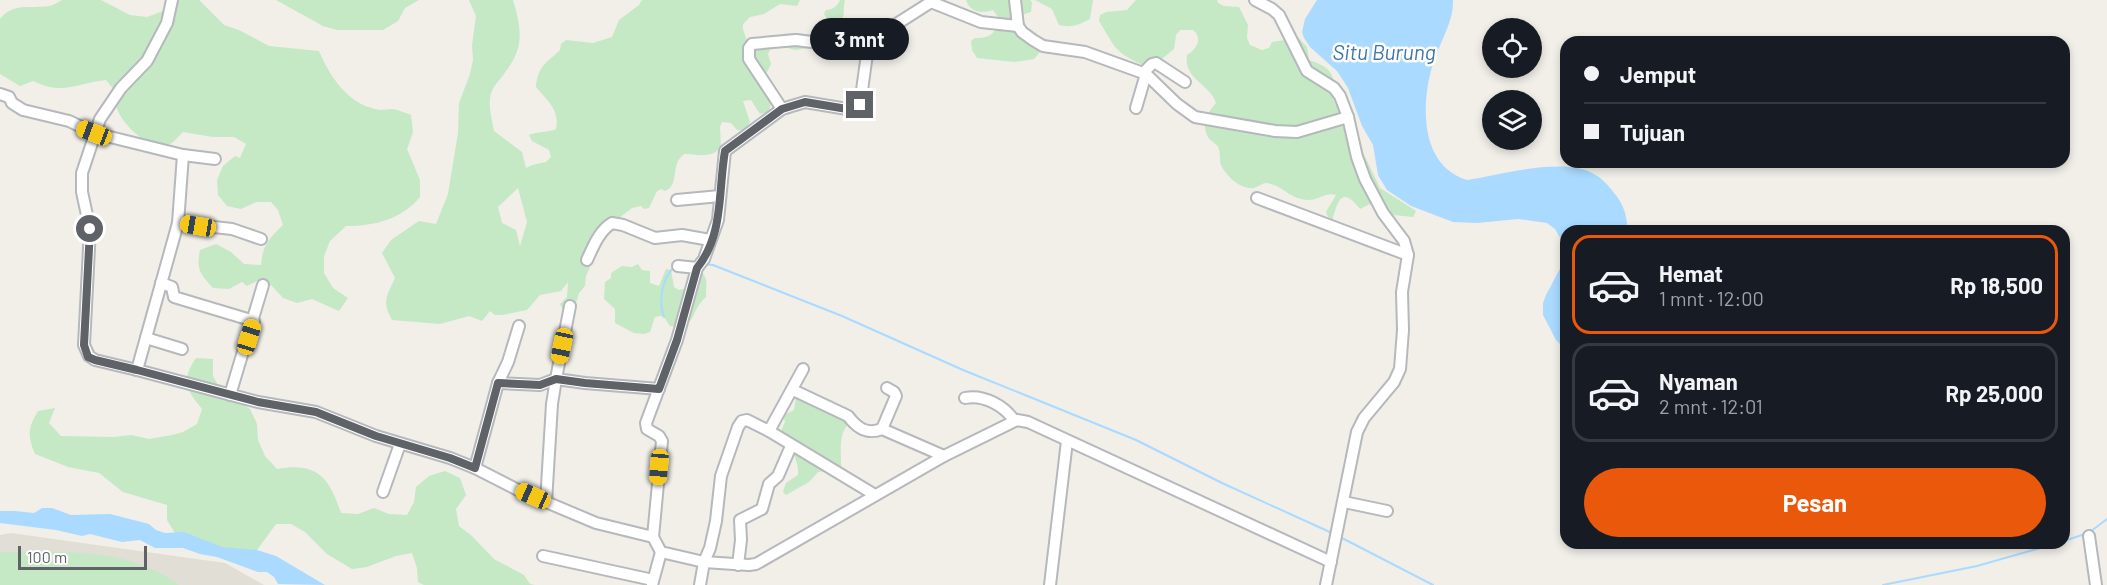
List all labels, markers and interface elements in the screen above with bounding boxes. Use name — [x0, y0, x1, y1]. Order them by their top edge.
callout: 3 mnt — [810, 18, 910, 60]
map controls — [1482, 18, 1542, 150]
button: locate — [1482, 18, 1542, 78]
text: 3 mnt — [834, 27, 885, 51]
water label: Situ Burung — [1332, 39, 1436, 64]
text: Jemput — [1620, 61, 1696, 87]
button: layers — [1482, 90, 1542, 150]
route end — [846, 91, 873, 118]
car — [74, 118, 114, 148]
text: Tujuan — [1620, 119, 1685, 145]
car — [179, 214, 217, 238]
route start — [76, 215, 103, 242]
icon: car — [1587, 258, 1641, 312]
text: Hemat — [1659, 260, 1723, 286]
text: Rp 18,500 — [1950, 272, 2043, 298]
text: 1 mnt · 12:00 — [1659, 286, 1764, 310]
car — [235, 317, 263, 357]
car — [549, 327, 575, 365]
icon: car — [1587, 366, 1641, 420]
text: Nyaman — [1659, 368, 1738, 394]
text: Rp 25,000 — [1946, 380, 2043, 406]
text: 2 mnt · 12:01 — [1659, 394, 1763, 418]
car — [648, 448, 670, 486]
button: Pesan — [1584, 468, 2046, 537]
car — [513, 480, 553, 512]
scale bar — [18, 543, 147, 570]
text: 100 m — [27, 547, 67, 566]

